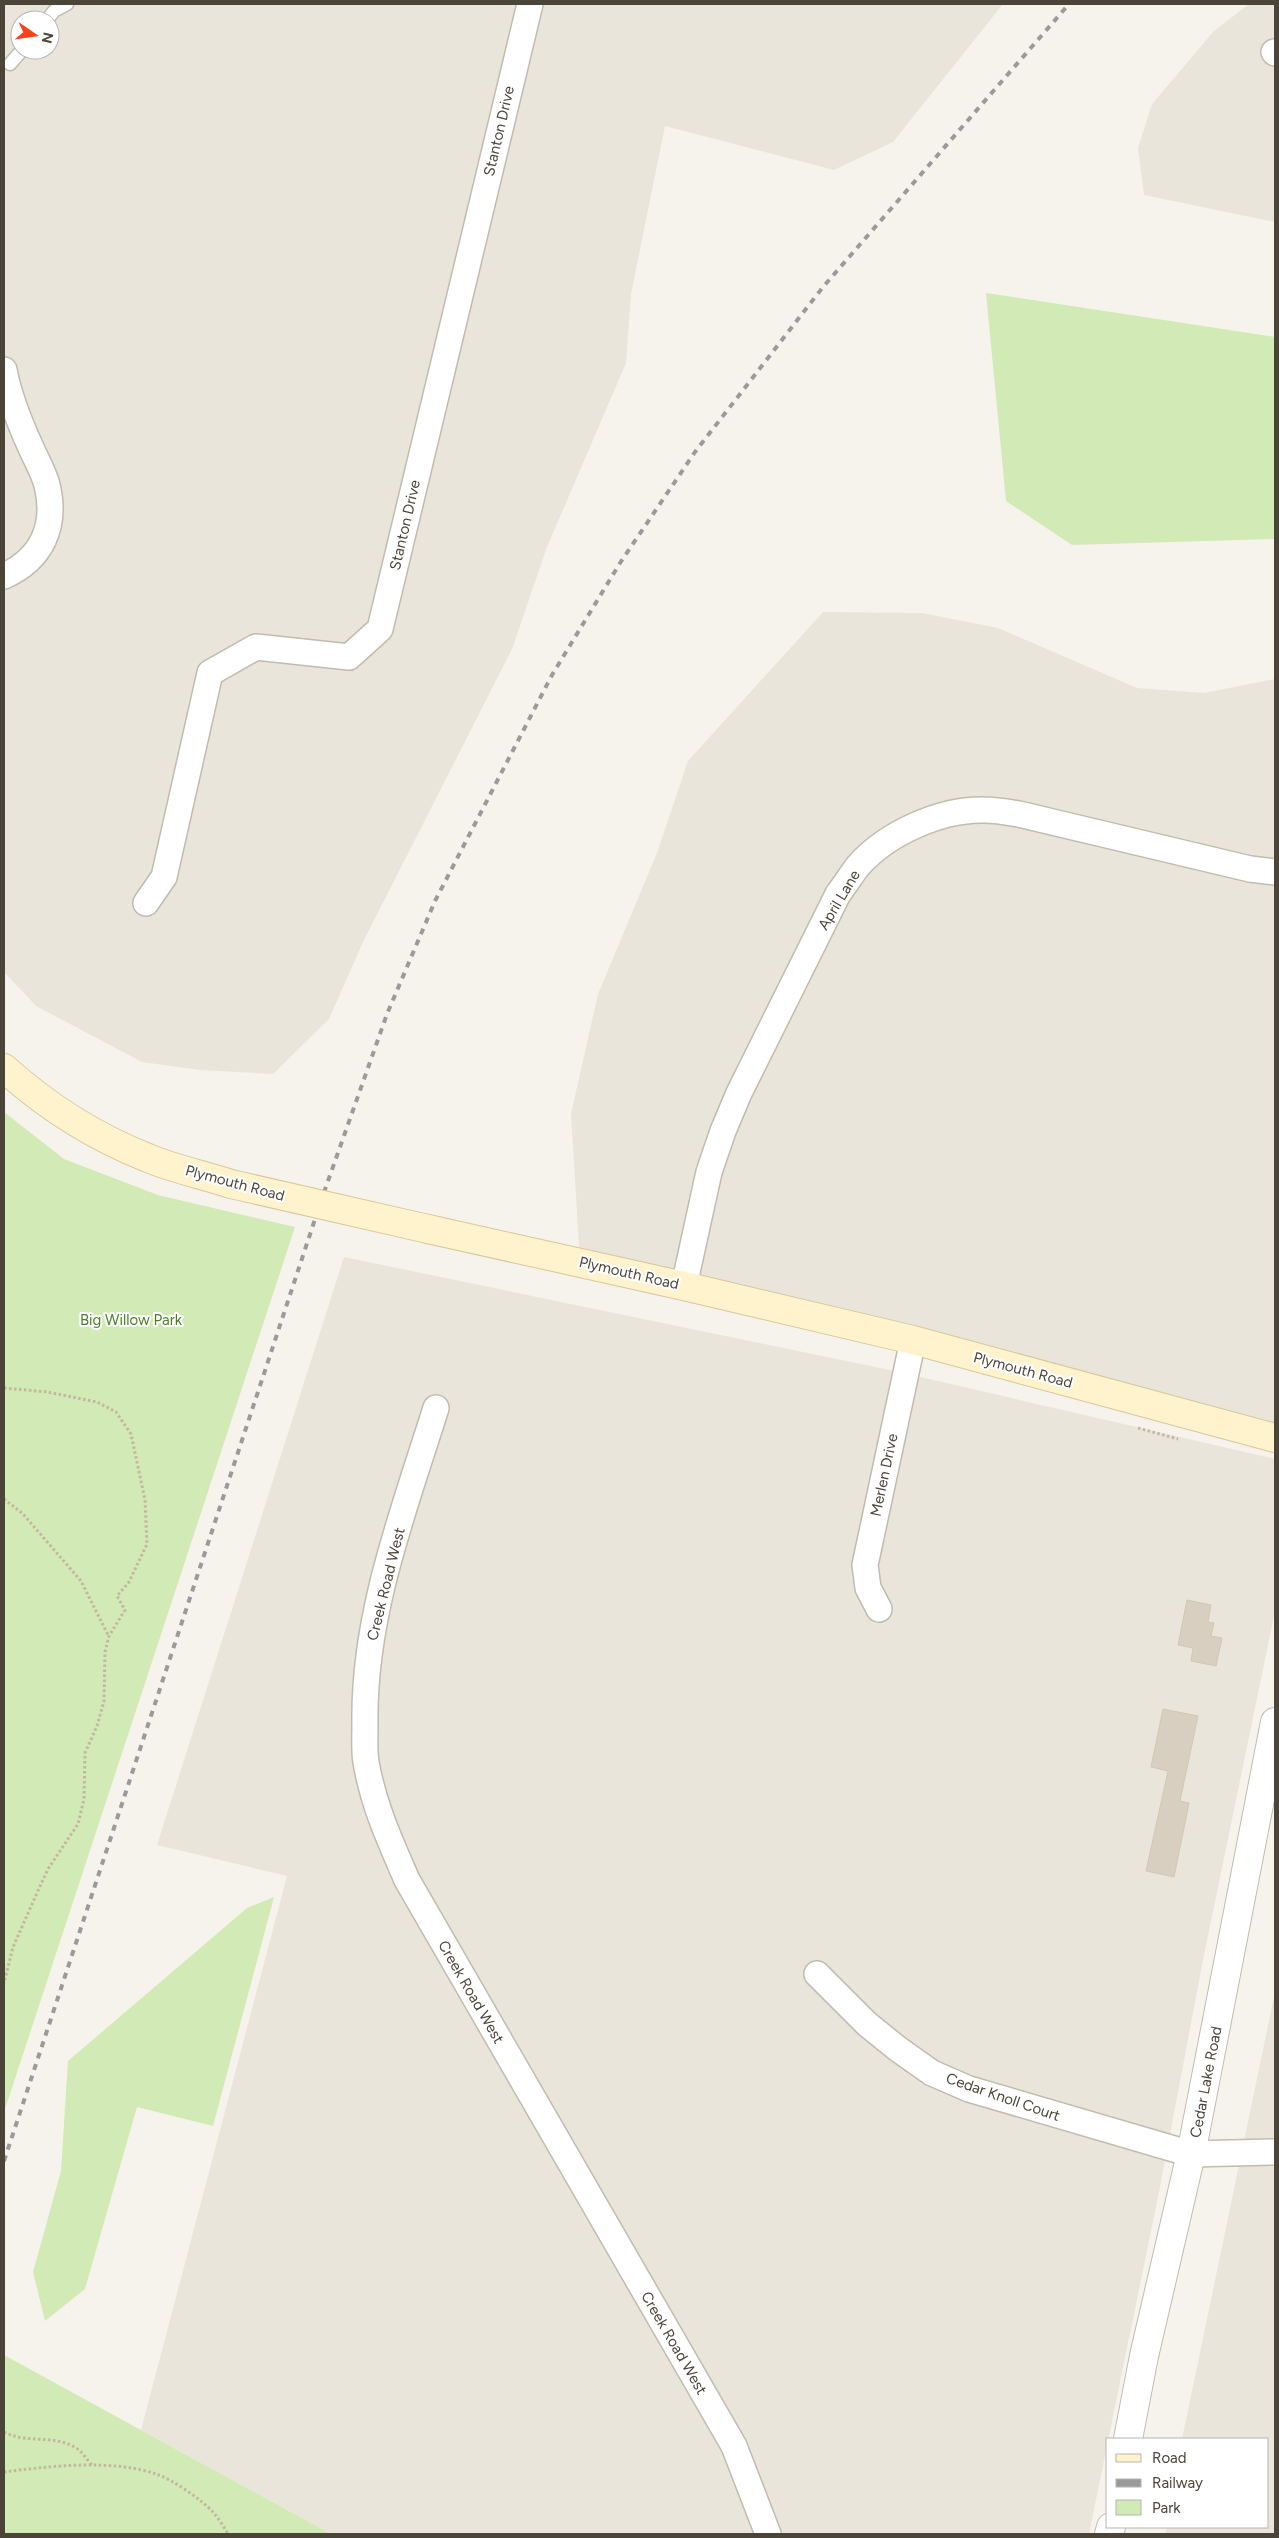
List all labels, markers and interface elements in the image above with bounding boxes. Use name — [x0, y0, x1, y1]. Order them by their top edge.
north arrow — [10, 10, 60, 60]
text: N — [38, 31, 57, 45]
street label: Stanton Drive — [480, 84, 518, 178]
street label: Stanton Drive — [386, 478, 424, 572]
street label: April Lane — [814, 867, 864, 933]
street label: Plymouth Road — [183, 1161, 287, 1205]
street label: Plymouth Road — [577, 1253, 681, 1293]
park label: Big Willow Park — [80, 1311, 183, 1329]
street label: Plymouth Road — [971, 1348, 1075, 1392]
street label: Merlen Drive — [866, 1432, 902, 1518]
street label: Creek Road West — [363, 1525, 409, 1643]
street label: Creek Road West — [434, 1937, 508, 2047]
street label: Cedar Lake Road — [1186, 2025, 1226, 2139]
street label: Cedar Knoll Court — [944, 2069, 1063, 2125]
street label: Creek Road West — [637, 2288, 711, 2398]
legend — [1106, 2438, 1269, 2528]
text: Road — [1152, 2449, 1187, 2467]
text: Railway — [1152, 2474, 1203, 2492]
text: Park — [1152, 2499, 1181, 2517]

